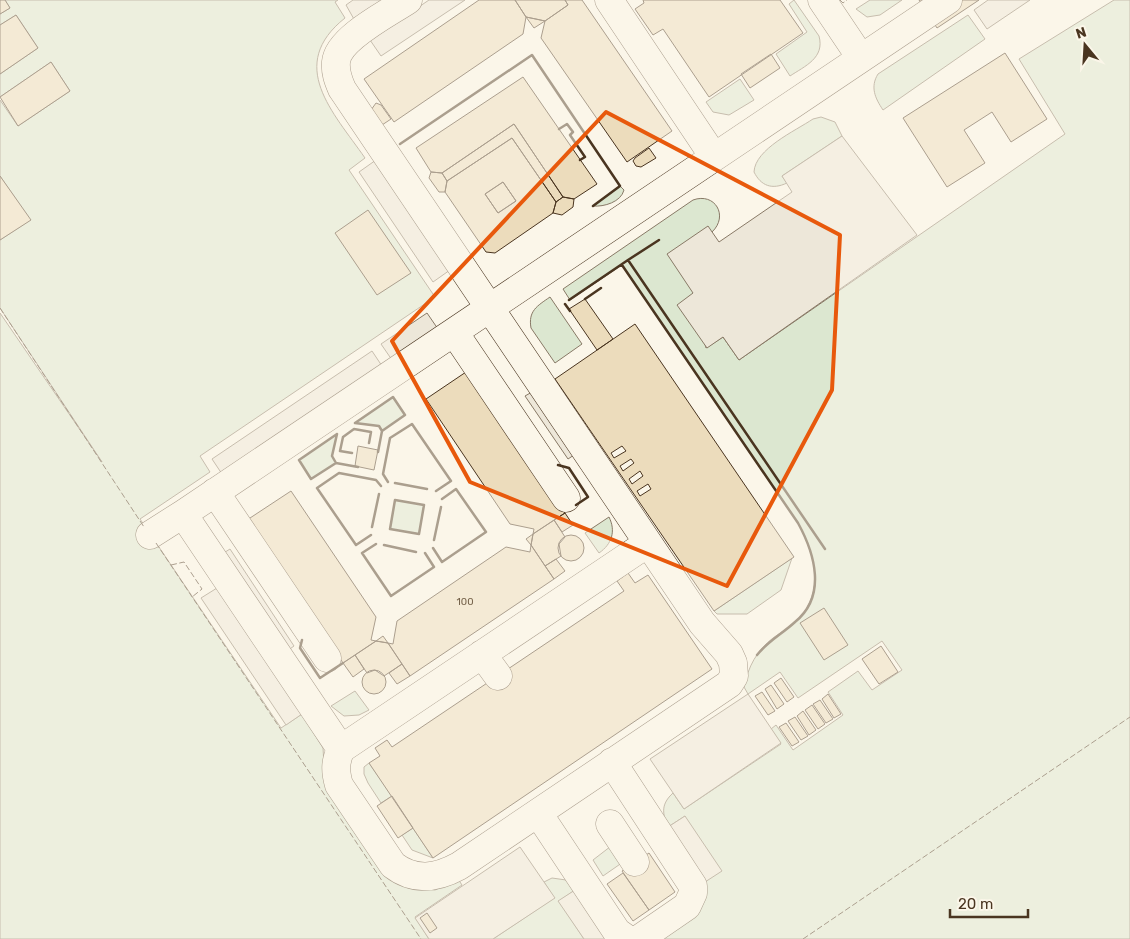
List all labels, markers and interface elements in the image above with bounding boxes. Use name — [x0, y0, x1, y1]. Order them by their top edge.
north arrow — [1060, 20, 1110, 70]
text: N — [1074, 23, 1089, 43]
house number: 100 — [457, 596, 473, 608]
scale bar — [950, 886, 1028, 918]
text: 20 m — [958, 895, 993, 913]

